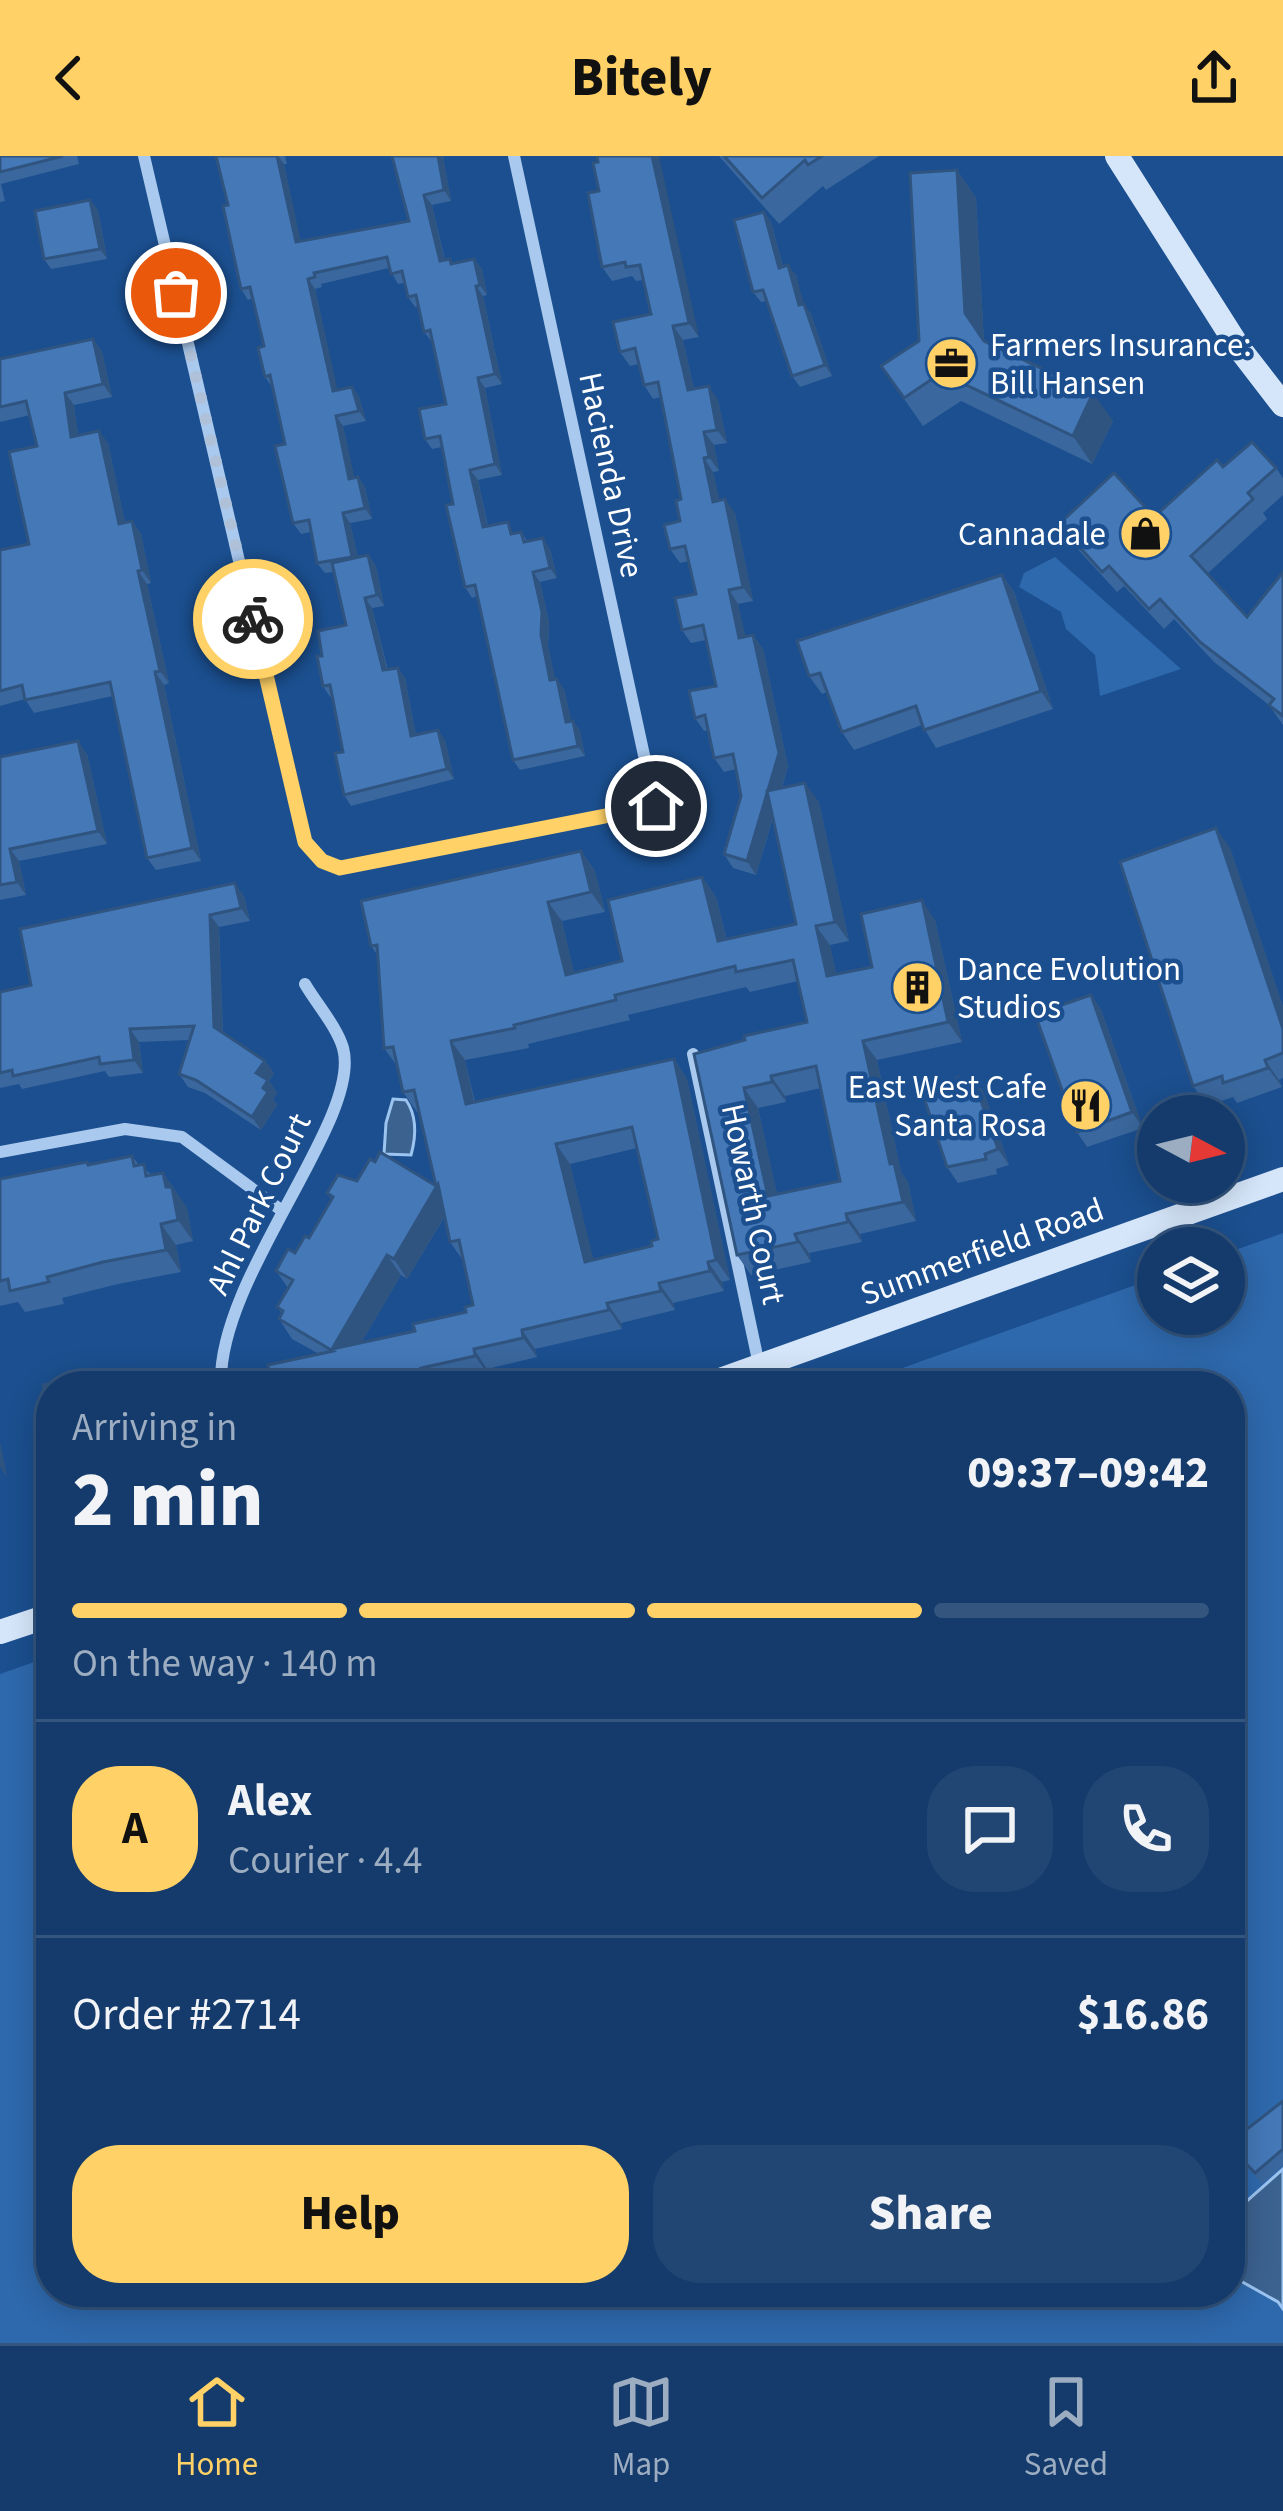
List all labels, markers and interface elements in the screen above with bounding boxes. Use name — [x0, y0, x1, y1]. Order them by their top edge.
text: Bitely — [571, 40, 712, 117]
icon: back — [36, 45, 102, 111]
icon: share — [1181, 45, 1247, 111]
pin — [125, 242, 227, 344]
icon: bag — [143, 260, 209, 326]
place label: Farmers Insurance: Bill Hansen — [990, 322, 1252, 407]
office icon: Farmers Insurance: Bill Hansen — [923, 336, 979, 392]
street label: Hacienda Drive — [566, 368, 656, 582]
shop icon: Cannadale — [1117, 506, 1173, 562]
place label: Cannadale — [958, 511, 1106, 558]
courier — [193, 559, 313, 679]
icon: bike — [220, 586, 286, 652]
pin — [605, 755, 707, 857]
icon: home — [623, 773, 689, 839]
place label: Dance Evolution Studios — [957, 946, 1181, 1031]
building icon: Dance Evolution Studios — [890, 960, 946, 1016]
place label: East West Cafe Santa Rosa — [848, 1064, 1047, 1149]
restaurant icon: East West Cafe Santa Rosa — [1058, 1078, 1114, 1134]
north arrow — [1137, 1095, 1245, 1203]
map controls — [1137, 1095, 1245, 1335]
street label: Howarth Court — [709, 1099, 797, 1309]
street label: Ahl Park Court — [195, 1105, 323, 1303]
street label: Summerfield Road — [853, 1186, 1111, 1318]
button: layers — [1137, 1227, 1245, 1335]
text: Arriving in — [72, 1400, 237, 1456]
text: 09:37–09:42 — [967, 1441, 1209, 1505]
text: 2 min — [72, 1445, 264, 1556]
text: On the way · 140 m — [72, 1636, 378, 1692]
button: chat — [927, 1766, 1053, 1892]
button: phone — [1083, 1766, 1209, 1892]
text: Alex — [228, 1769, 312, 1833]
text: A — [122, 1797, 148, 1861]
text: Courier · 4.4 — [228, 1833, 422, 1889]
text: Order #2714 — [72, 1983, 301, 2047]
text: $16.86 — [1077, 1983, 1209, 2047]
button: Help — [72, 2145, 629, 2283]
button: Share — [653, 2145, 1209, 2283]
tab: Home — [175, 2369, 258, 2488]
tab: Map — [608, 2369, 674, 2488]
tab: Saved — [1024, 2369, 1108, 2488]

